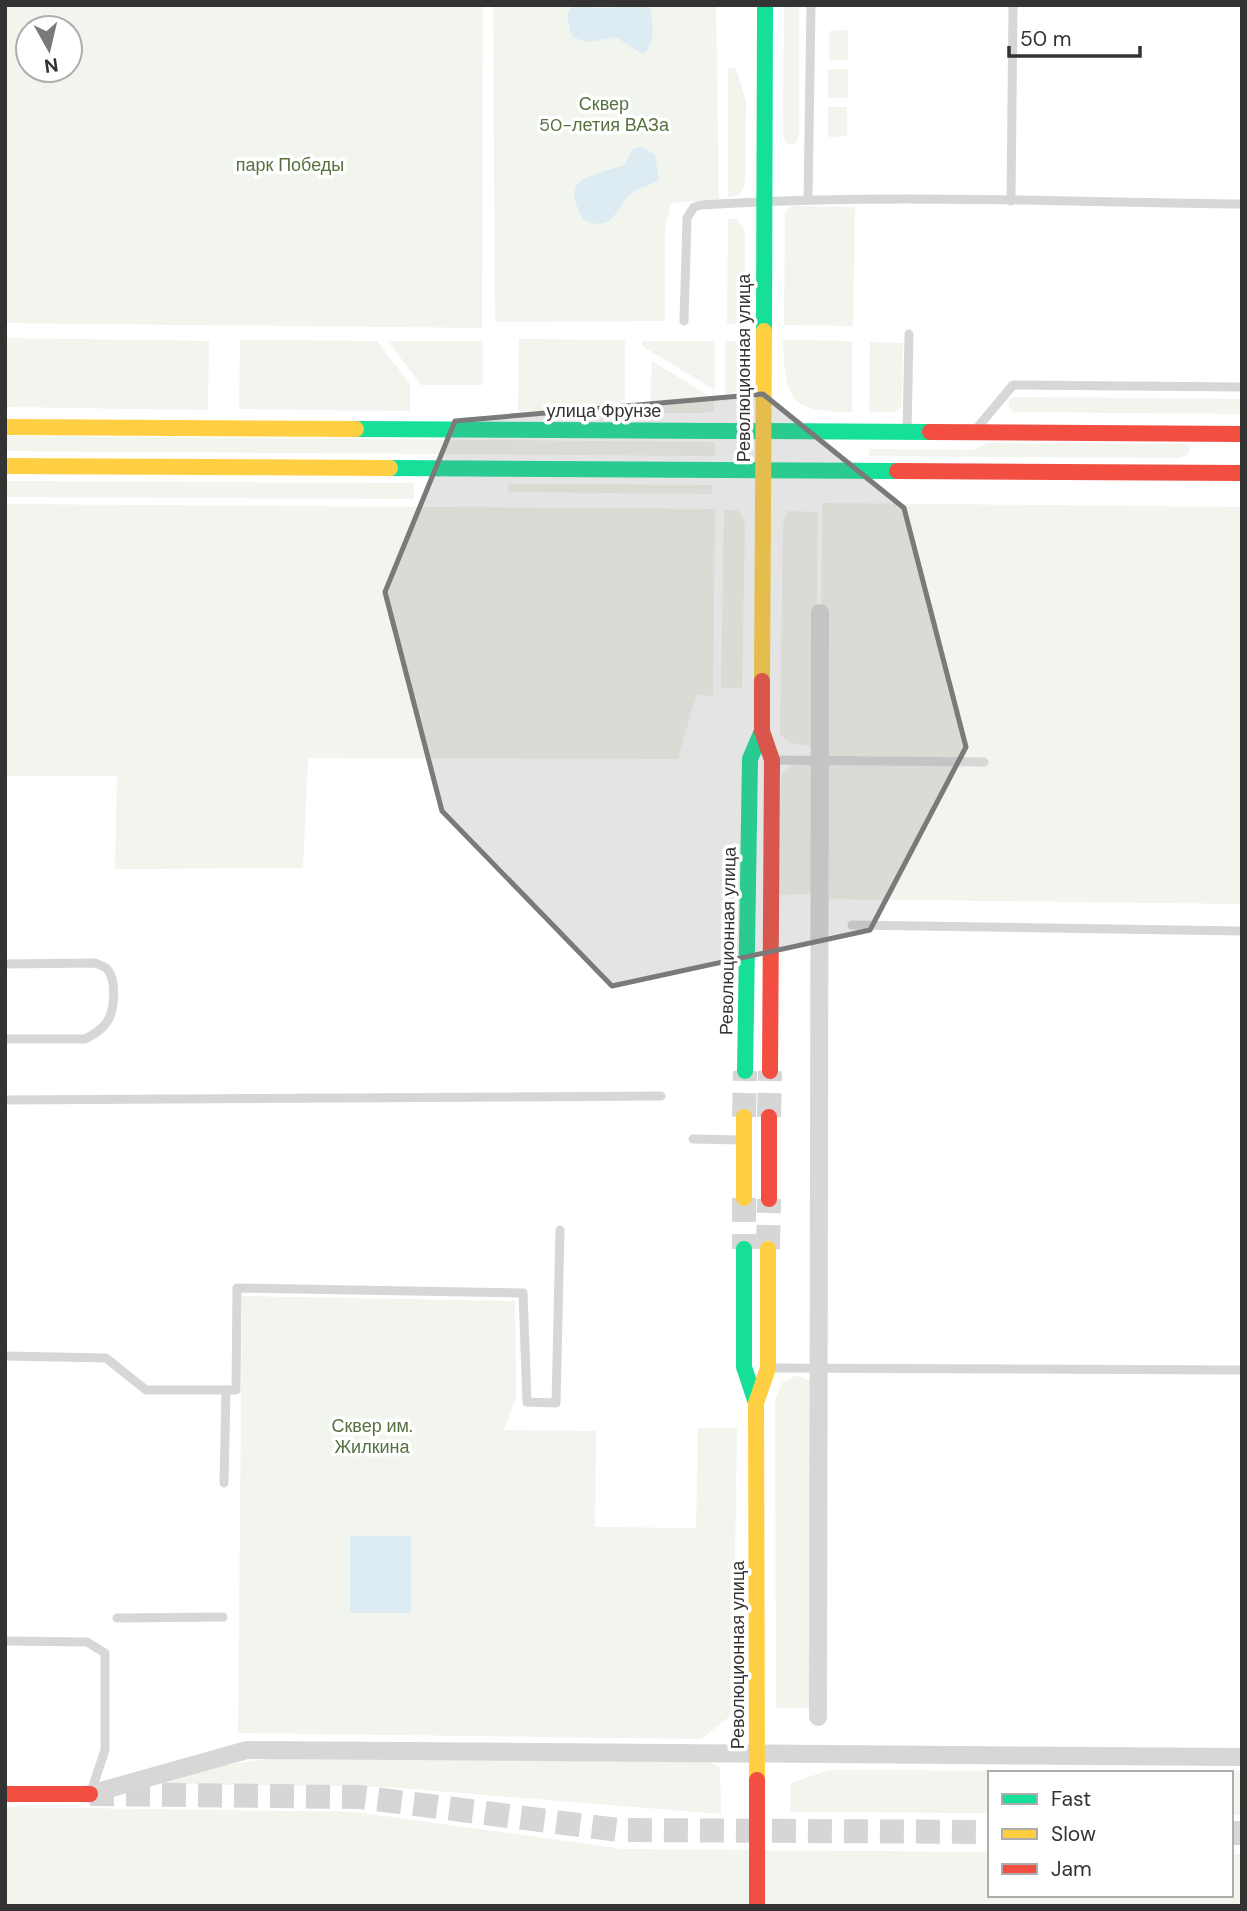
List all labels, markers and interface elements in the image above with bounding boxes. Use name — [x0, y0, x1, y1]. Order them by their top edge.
north arrow — [14, 14, 84, 84]
scale bar — [1009, 14, 1140, 58]
text: 50 m — [1020, 25, 1071, 53]
text: N — [43, 52, 60, 79]
park label: Сквер 50-летия ВАЗа — [539, 92, 670, 137]
park label: парк Победы — [236, 153, 344, 177]
street label: Революционная улица — [732, 273, 756, 462]
street label: улица Фрунзе — [547, 399, 661, 423]
street label: Революционная улица — [714, 846, 742, 1035]
park label: Сквер им. Жилкина — [331, 1414, 413, 1459]
street label: Революционная улица — [726, 1560, 750, 1749]
legend — [988, 1771, 1233, 1897]
text: Fast — [1051, 1785, 1091, 1813]
text: Slow — [1051, 1820, 1096, 1848]
text: Jam — [1051, 1855, 1092, 1883]

